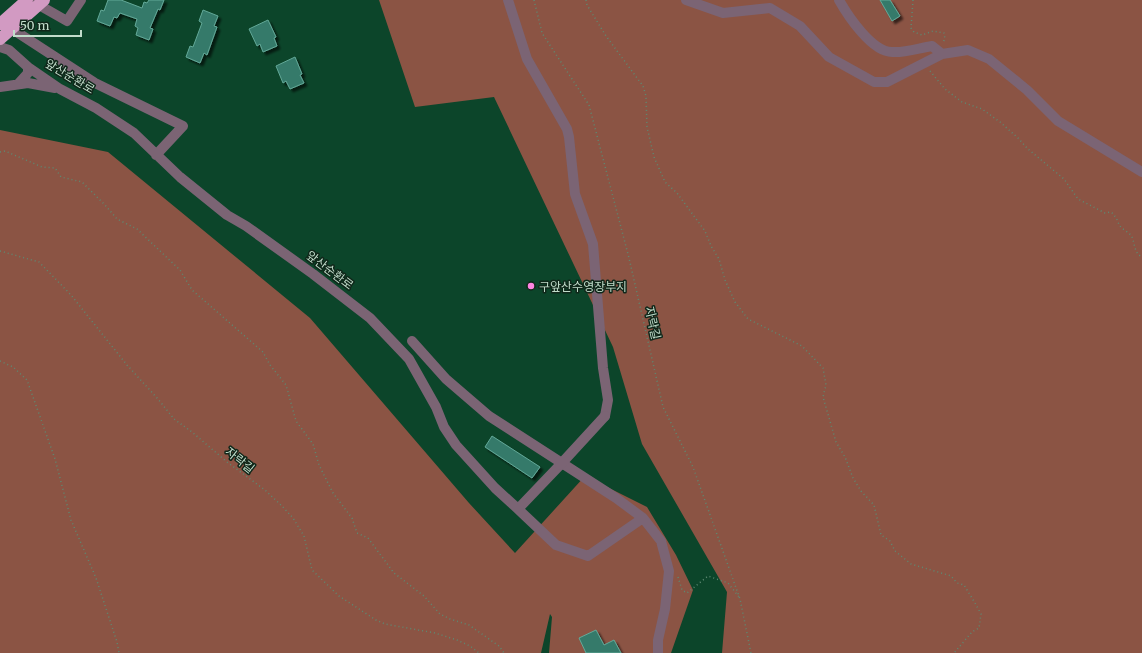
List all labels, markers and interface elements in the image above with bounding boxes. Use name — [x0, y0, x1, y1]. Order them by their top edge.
scale bar — [14, 12, 81, 38]
text: 50 m — [20, 18, 49, 33]
street label: 앞산순환로 — [42, 55, 98, 97]
street label: 앞산순환로 — [303, 247, 357, 293]
place label: 구앞산수영장부지 — [539, 279, 627, 294]
marker: 구앞산수영장부지 — [526, 281, 536, 291]
street label: 자락길 — [642, 305, 664, 341]
street label: 자락길 — [222, 444, 258, 476]

